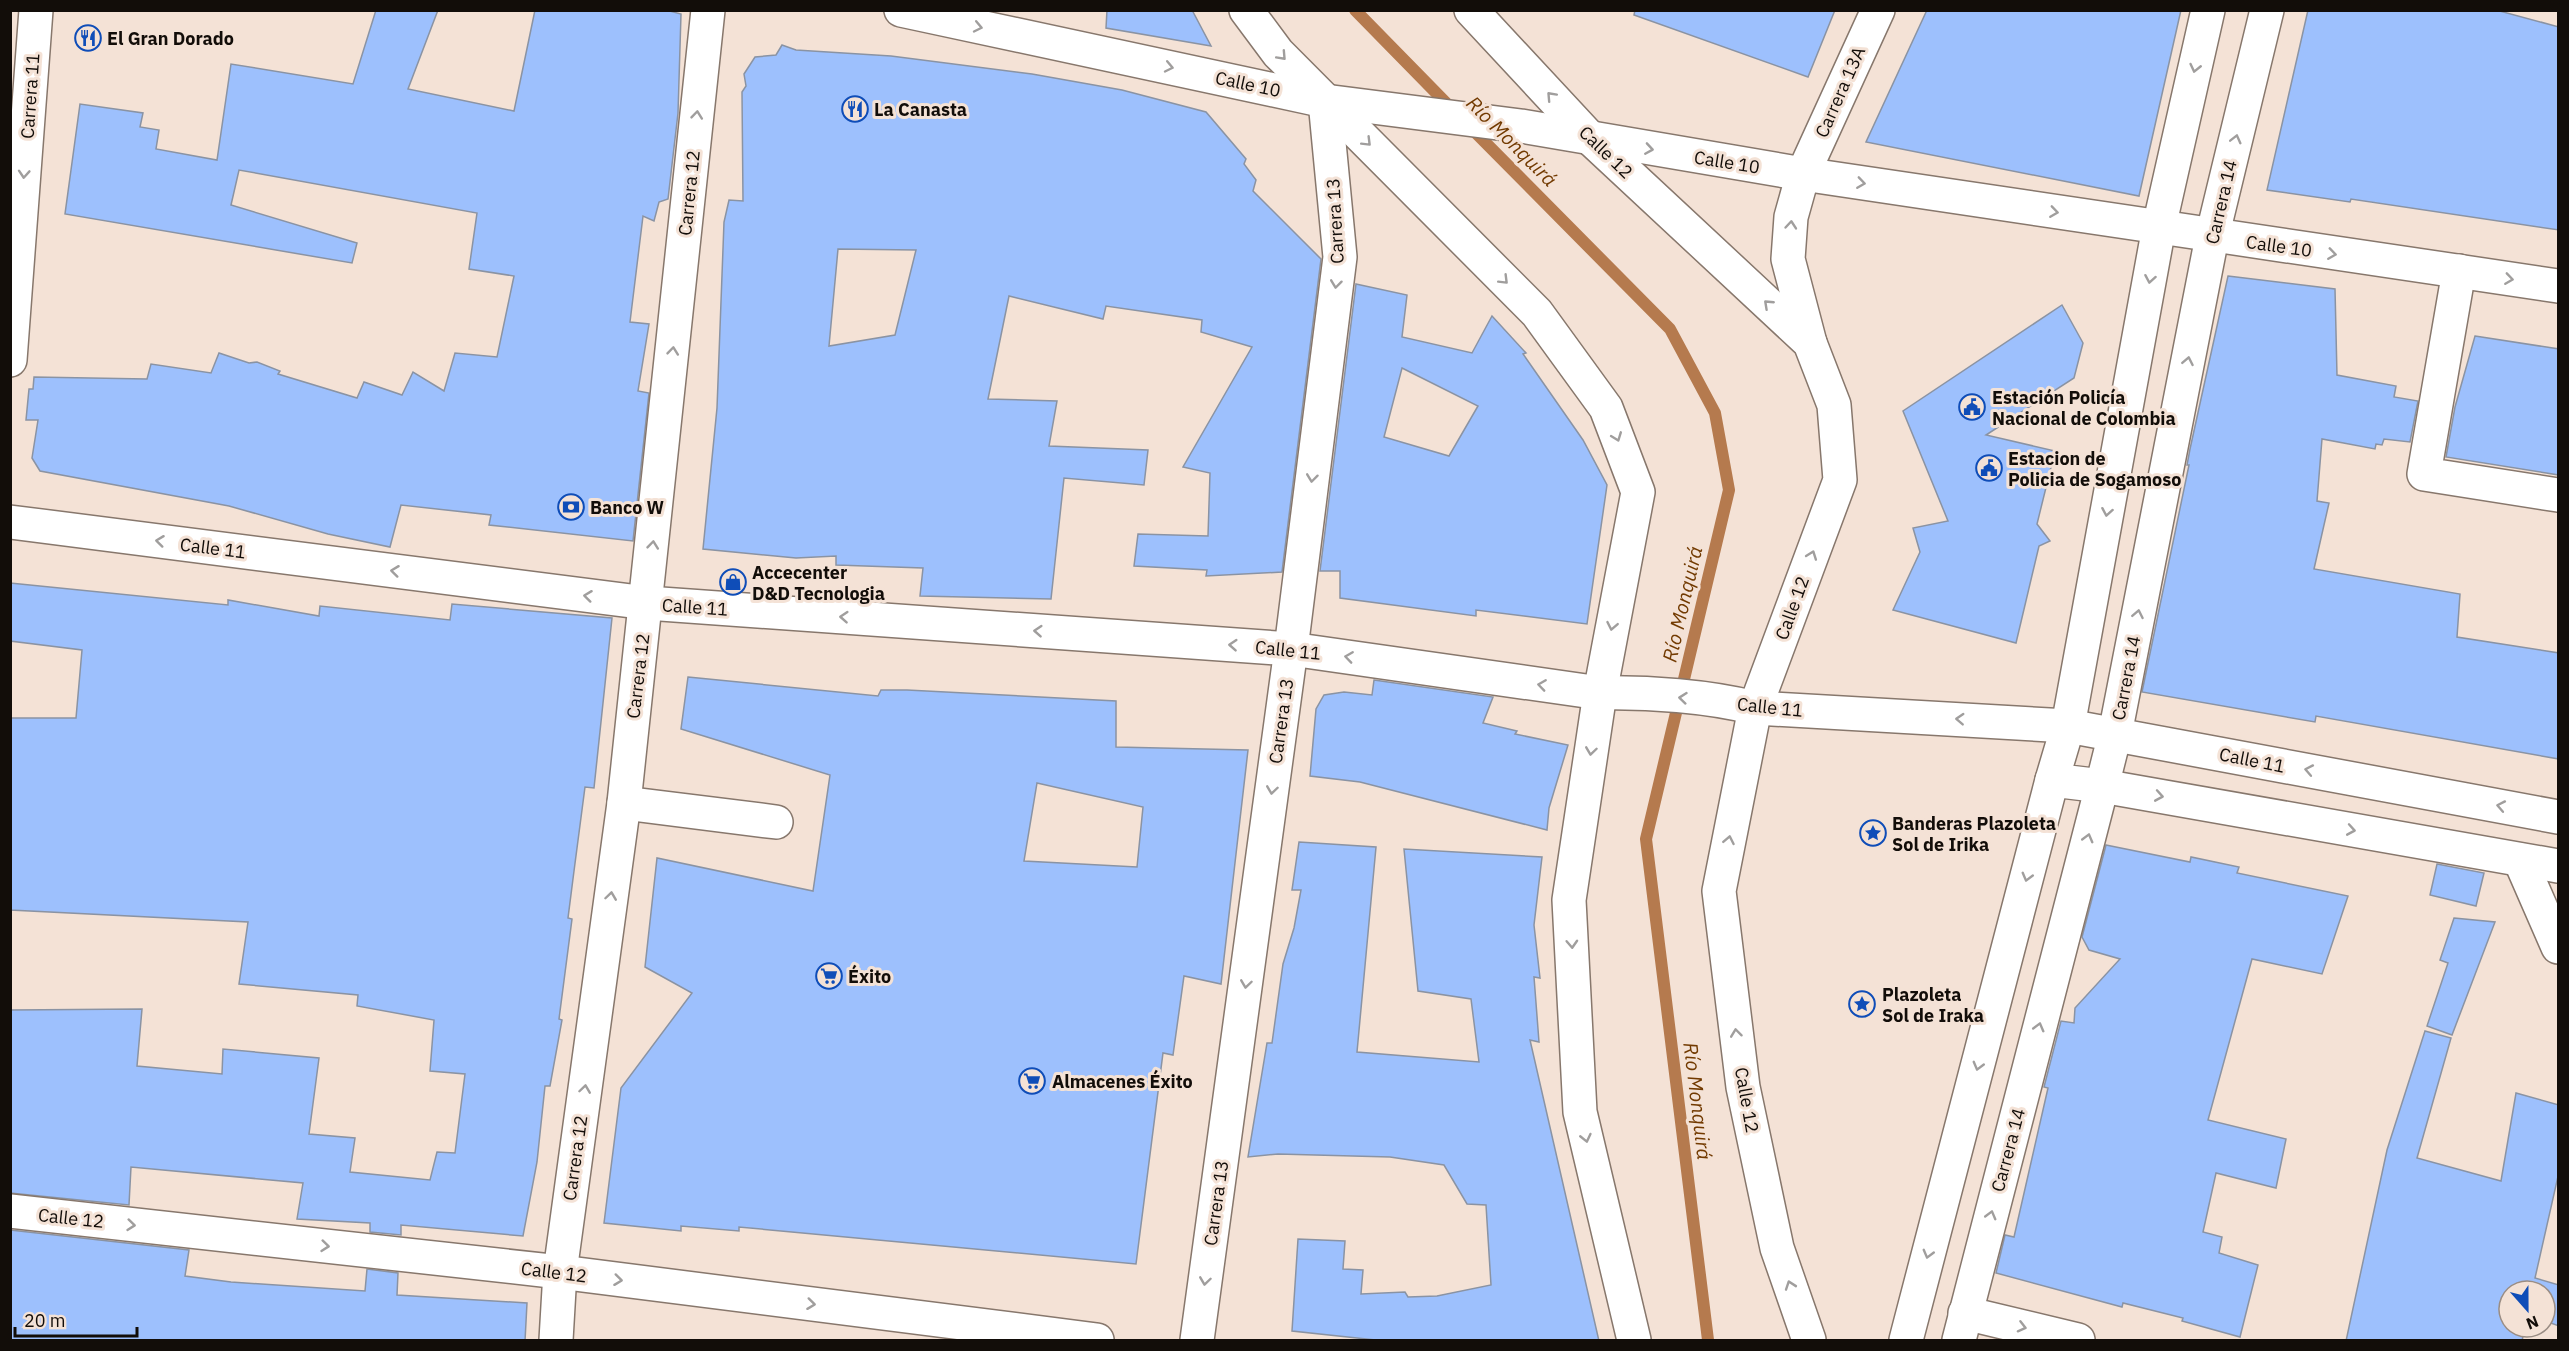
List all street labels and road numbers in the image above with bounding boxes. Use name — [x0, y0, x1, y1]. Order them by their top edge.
street label: Carrera 13A — [1810, 42, 1870, 141]
street label: Carrera 11 — [16, 52, 44, 140]
street label: Calle 10 — [1213, 66, 1283, 102]
street label: Calle 12 — [1574, 121, 1638, 183]
street label: Calle 10 — [1692, 145, 1762, 179]
street label: Carrera 12 — [673, 149, 705, 237]
street label: Carrera 14 — [2200, 157, 2242, 246]
street label: Carrera 13 — [1321, 178, 1349, 264]
street label: Calle 10 — [2245, 230, 2313, 262]
street label: Calle 11 — [179, 533, 247, 563]
street label: Calle 12 — [1770, 573, 1814, 643]
street label: Calle 11 — [661, 593, 729, 621]
street label: Carrera 12 — [621, 632, 655, 720]
street label: Carrera 14 — [2107, 634, 2146, 722]
street label: Calle 11 — [1254, 635, 1322, 665]
street label: Carrera 13 — [1264, 677, 1298, 765]
street label: Calle 11 — [1736, 692, 1804, 722]
street label: Calle 11 — [2217, 742, 2287, 778]
street label: Calle 12 — [1730, 1065, 1764, 1135]
street label: Carrera 14 — [1986, 1105, 2030, 1194]
street label: Carrera 12 — [558, 1114, 592, 1202]
street label: Carrera 13 — [1199, 1159, 1233, 1247]
street label: Calle 12 — [37, 1203, 105, 1233]
street label: Calle 12 — [520, 1257, 588, 1287]

